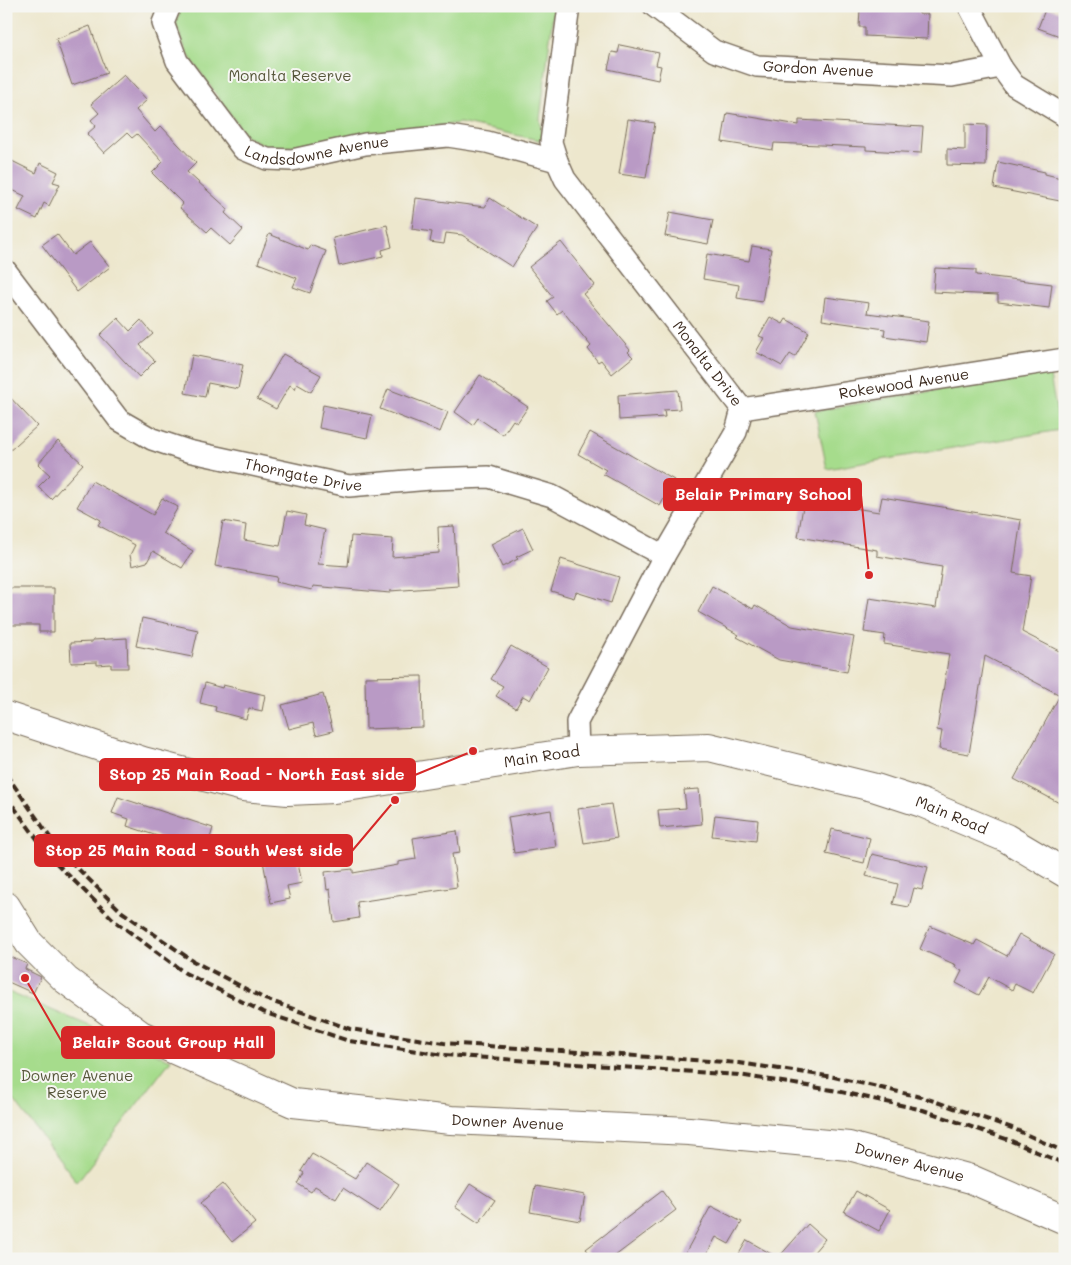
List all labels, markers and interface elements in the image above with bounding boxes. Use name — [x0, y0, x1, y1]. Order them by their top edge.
street label: Gordon Avenue — [762, 55, 874, 81]
park label: Monalta Reserve — [228, 65, 352, 85]
street label: Landsdowne Avenue — [242, 131, 390, 169]
street label: Monalta Drive — [669, 316, 747, 410]
street label: Rokewood Avenue — [837, 363, 970, 403]
street label: Thorngate Drive — [243, 453, 363, 496]
callout: Belair Primary School — [664, 479, 861, 510]
text: Belair Primary School — [675, 483, 851, 504]
street label: Main Road — [502, 740, 581, 771]
callout: Stop 25 Main Road - North East side — [100, 759, 415, 790]
text: Stop 25 Main Road - North East side — [109, 763, 405, 784]
street label: Main Road — [913, 791, 991, 838]
callout: Stop 25 Main Road - South West side — [35, 835, 352, 866]
text: Stop 25 Main Road - South West side — [45, 839, 343, 860]
callout: Belair Scout Group Hall — [62, 1027, 274, 1058]
text: Belair Scout Group Hall — [72, 1031, 264, 1052]
park label: Downer Avenue Reserve — [21, 1065, 133, 1102]
street label: Downer Avenue — [451, 1109, 564, 1134]
street label: Downer Avenue — [853, 1137, 967, 1186]

